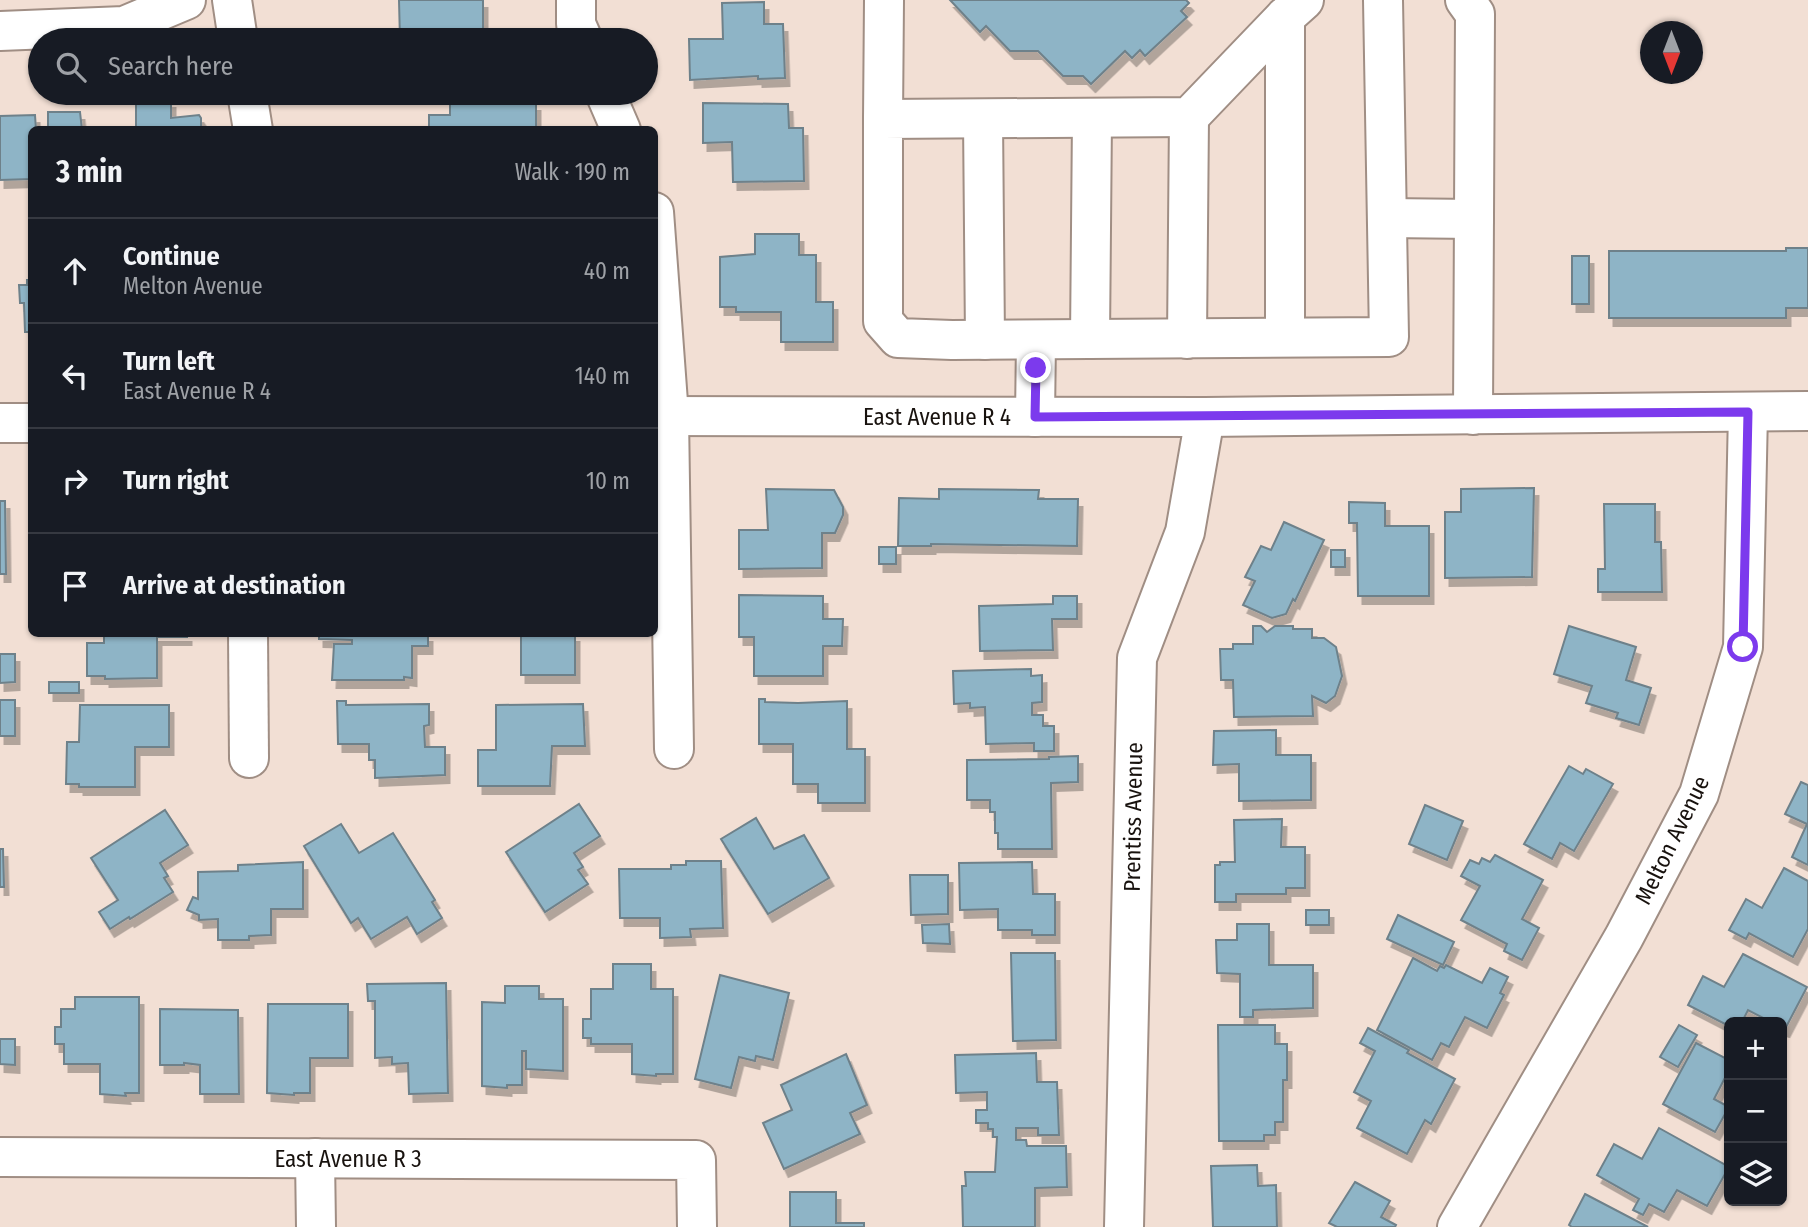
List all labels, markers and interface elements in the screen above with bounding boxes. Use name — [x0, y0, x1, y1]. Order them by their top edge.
north arrow — [1640, 21, 1703, 84]
search box — [28, 28, 658, 105]
icon: search — [52, 48, 90, 86]
text: Search here — [108, 51, 233, 82]
text: 3 min — [56, 154, 123, 190]
text: Walk · 190 m — [515, 158, 630, 186]
text: Continue — [123, 241, 220, 272]
icon: ahead — [56, 252, 94, 290]
text: 40 m — [584, 257, 630, 285]
text: Melton Avenue — [123, 272, 263, 300]
text: Turn left — [123, 346, 215, 377]
route end — [1020, 352, 1051, 383]
icon: left — [56, 357, 94, 395]
text: 140 m — [575, 362, 630, 390]
text: East Avenue R 4 — [123, 377, 271, 405]
street label: East Avenue R 4 — [863, 403, 1011, 431]
icon: right — [56, 462, 94, 500]
text: Turn right — [123, 465, 229, 496]
text: 10 m — [586, 467, 630, 495]
icon: arrive — [56, 567, 94, 605]
text: Arrive at destination — [123, 570, 346, 601]
route start — [1727, 631, 1758, 662]
street label: Prentiss Avenue — [1118, 742, 1148, 892]
street label: Melton Avenue — [1629, 771, 1715, 909]
map controls — [1724, 1017, 1787, 1206]
button: + — [1724, 1017, 1787, 1080]
button: − — [1724, 1080, 1787, 1143]
button: layers — [1724, 1143, 1787, 1206]
street label: East Avenue R 3 — [274, 1145, 422, 1173]

